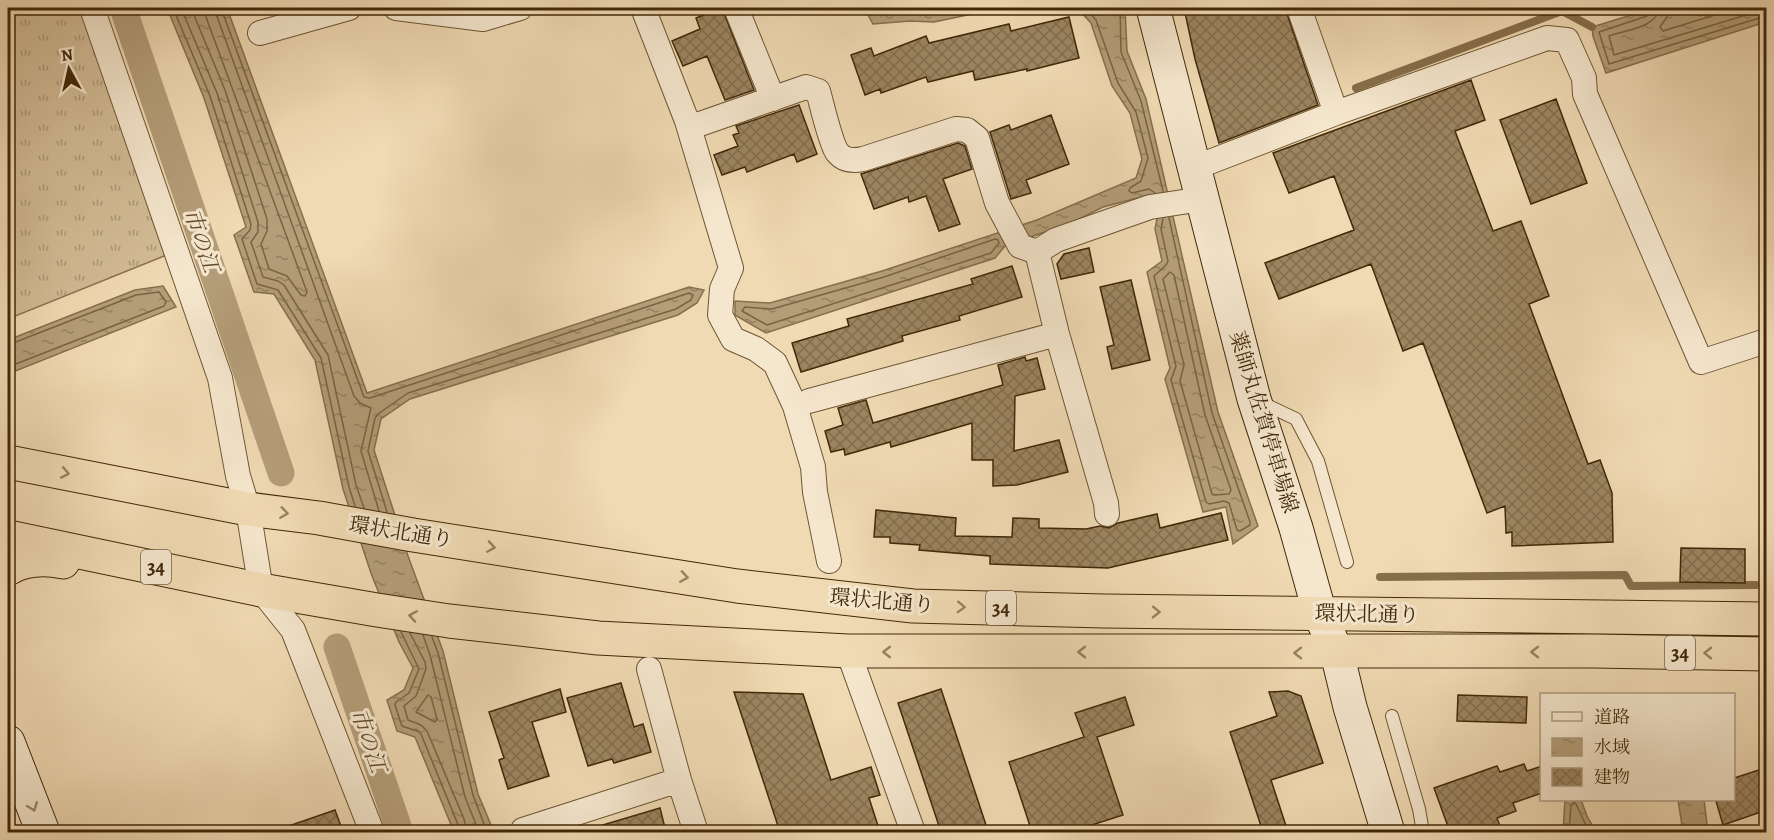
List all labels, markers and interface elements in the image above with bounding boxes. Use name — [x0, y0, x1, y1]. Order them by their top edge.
north arrow — [39, 39, 99, 99]
text: N — [60, 43, 75, 67]
water label: 市の江 — [176, 204, 227, 279]
street label: 薬師丸佐賀停車場線 — [1223, 328, 1305, 516]
one-way arrow — [60, 466, 70, 479]
one-way arrow — [279, 507, 288, 519]
street label: 環状北通り — [347, 510, 455, 554]
one-way arrow — [486, 540, 496, 553]
road number: 34 — [141, 550, 171, 584]
one-way arrow — [679, 571, 688, 583]
street label: 環状北通り — [828, 582, 936, 620]
road number: 34 — [986, 591, 1016, 625]
street label: 環状北通り — [1314, 599, 1420, 629]
one-way arrow — [957, 601, 966, 613]
one-way arrow — [1152, 605, 1161, 618]
one-way arrow — [408, 610, 418, 622]
road number: 34 — [1665, 636, 1695, 670]
one-way arrow — [882, 646, 891, 658]
one-way arrow — [1077, 646, 1086, 658]
one-way arrow — [1293, 646, 1302, 659]
one-way arrow — [1530, 646, 1539, 658]
one-way arrow — [1704, 647, 1713, 659]
legend — [1540, 693, 1735, 801]
water label: 市の江 — [343, 704, 394, 779]
text: 道路 — [1594, 705, 1630, 729]
text: 水域 — [1594, 735, 1630, 759]
text: 建物 — [1594, 765, 1630, 789]
one-way arrow — [25, 801, 38, 812]

